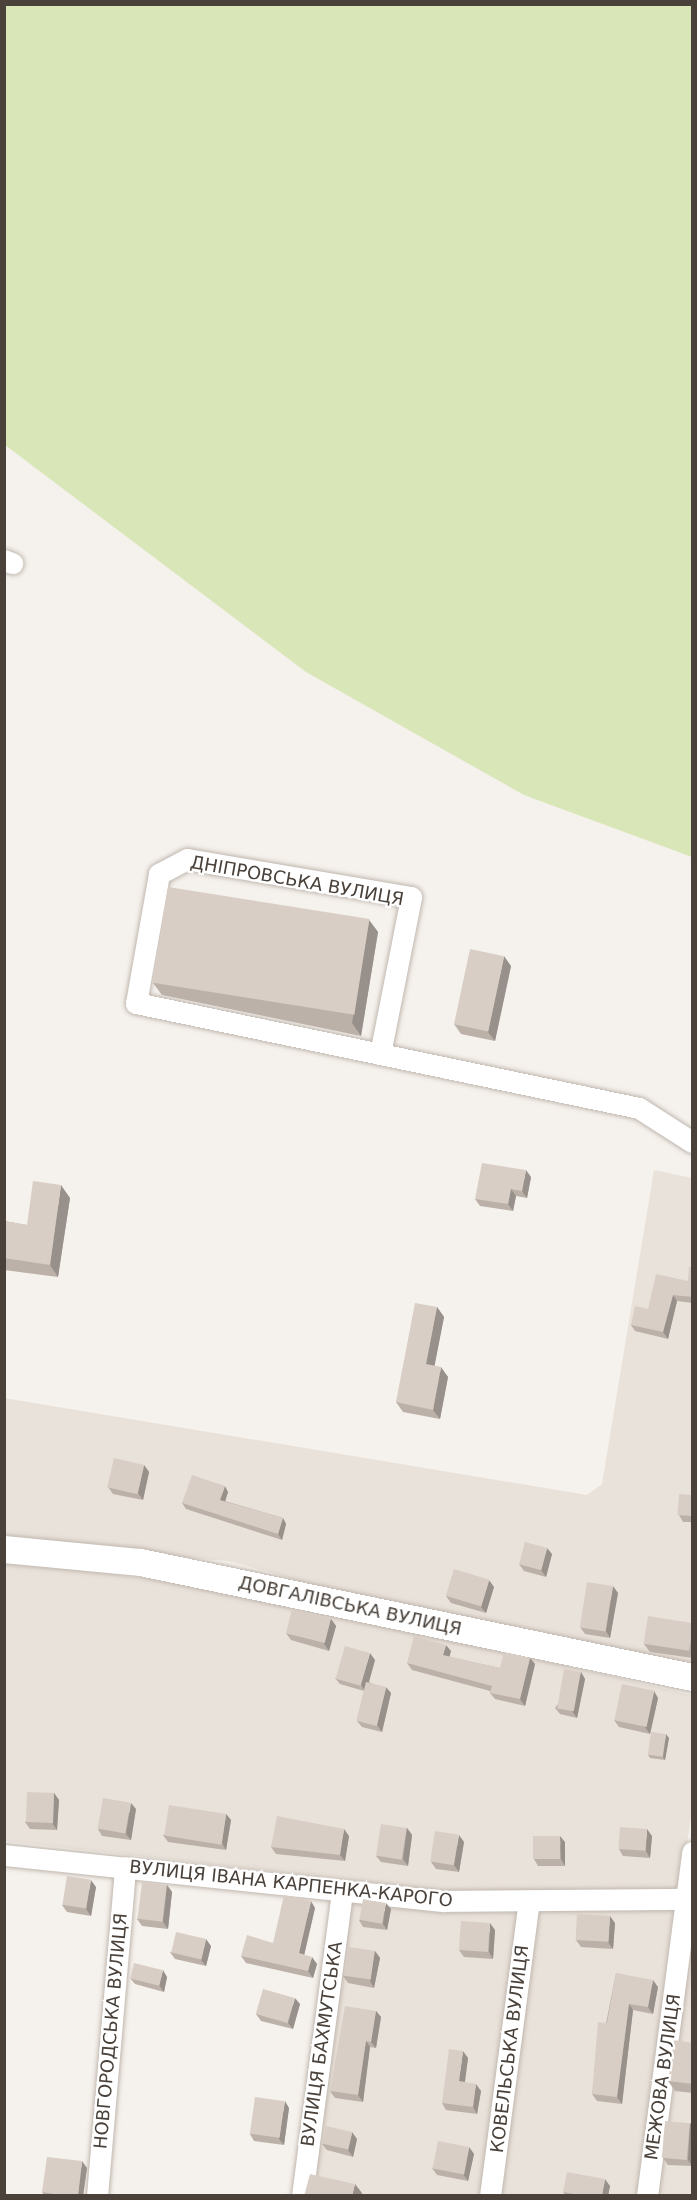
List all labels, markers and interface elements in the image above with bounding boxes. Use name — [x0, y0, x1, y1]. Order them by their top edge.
street label: ДНІПРОВСЬКА ВУЛИЦЯ — [189, 852, 405, 910]
street label: ДОВГАЛІВСЬКА ВУЛИЦЯ — [236, 1572, 464, 1640]
street label: ВУЛИЦЯ ІВАНА КАРПЕНКА-КАРОГО — [128, 1856, 454, 1912]
street label: НОВГОРОДСЬКА ВУЛИЦЯ — [90, 1912, 132, 2150]
street label: ВУЛИЦЯ БАХМУТСЬКА — [297, 1940, 347, 2148]
street label: КОВЕЛЬСЬКА ВУЛИЦЯ — [487, 1944, 533, 2154]
street label: МЕЖОВА ВУЛИЦЯ — [641, 1992, 685, 2162]

